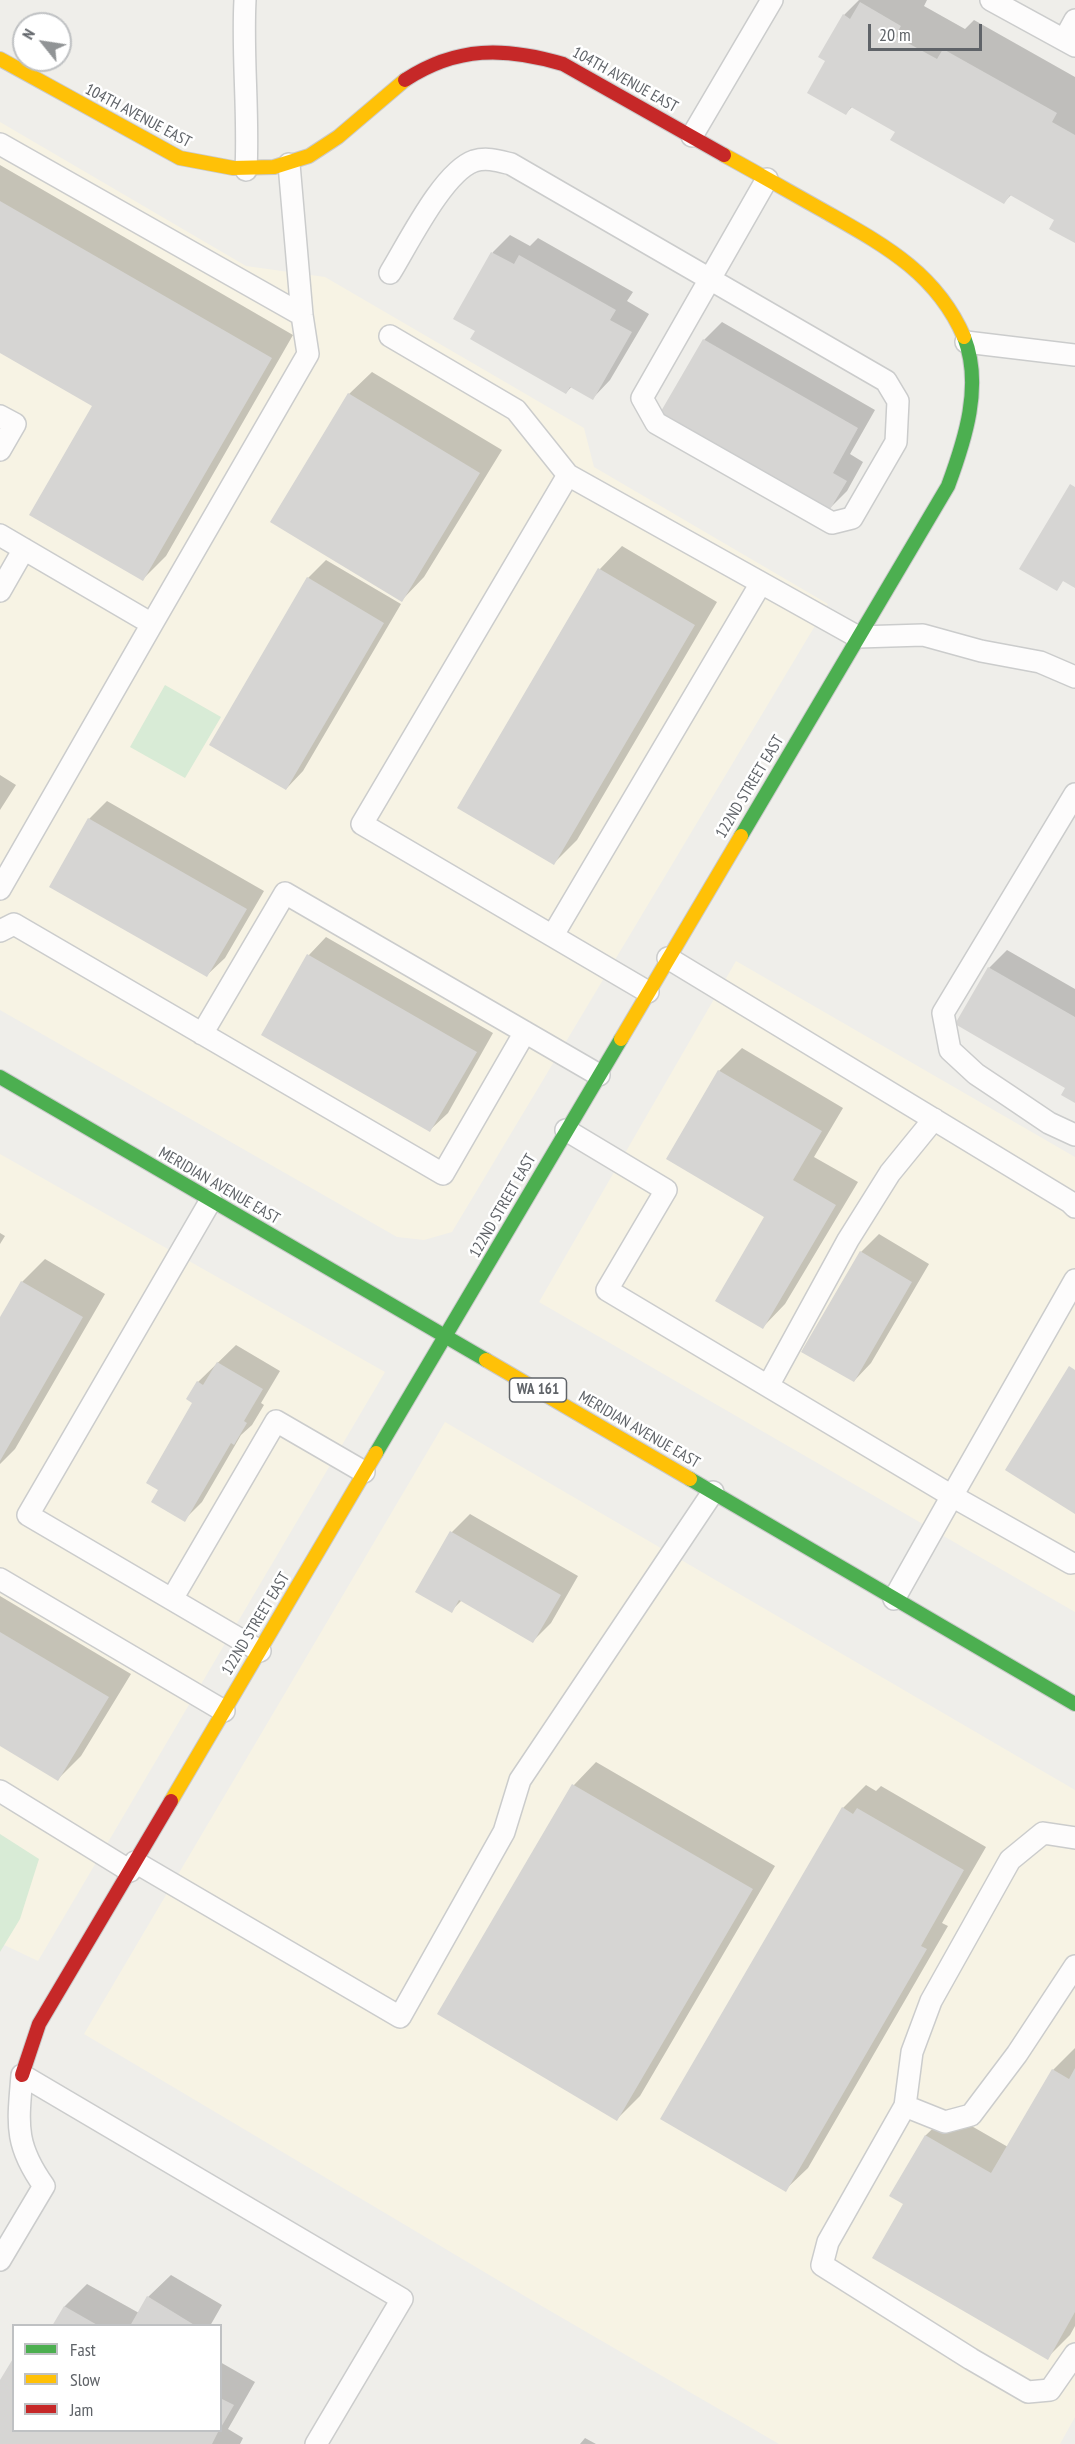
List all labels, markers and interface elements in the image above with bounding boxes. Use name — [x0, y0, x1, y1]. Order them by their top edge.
north arrow — [12, 12, 72, 72]
scale bar — [871, 12, 985, 50]
text: 20 m — [879, 23, 911, 46]
text: N — [17, 25, 39, 43]
street label: 104TH AVENUE EAST — [569, 43, 681, 117]
street label: 104TH AVENUE EAST — [82, 80, 194, 152]
street label: 122ND STREET EAST — [712, 732, 788, 842]
street label: MERIDIAN AVENUE EAST — [155, 1143, 283, 1229]
street label: 122ND STREET EAST — [466, 1151, 540, 1261]
road number: WA 161 — [510, 1378, 566, 1402]
street label: MERIDIAN AVENUE EAST — [575, 1387, 703, 1473]
street label: 122ND STREET EAST — [218, 1569, 294, 1679]
legend — [12, 2324, 222, 2432]
text: Fast — [70, 2338, 96, 2361]
text: Slow — [70, 2368, 100, 2391]
text: Jam — [70, 2398, 93, 2421]

